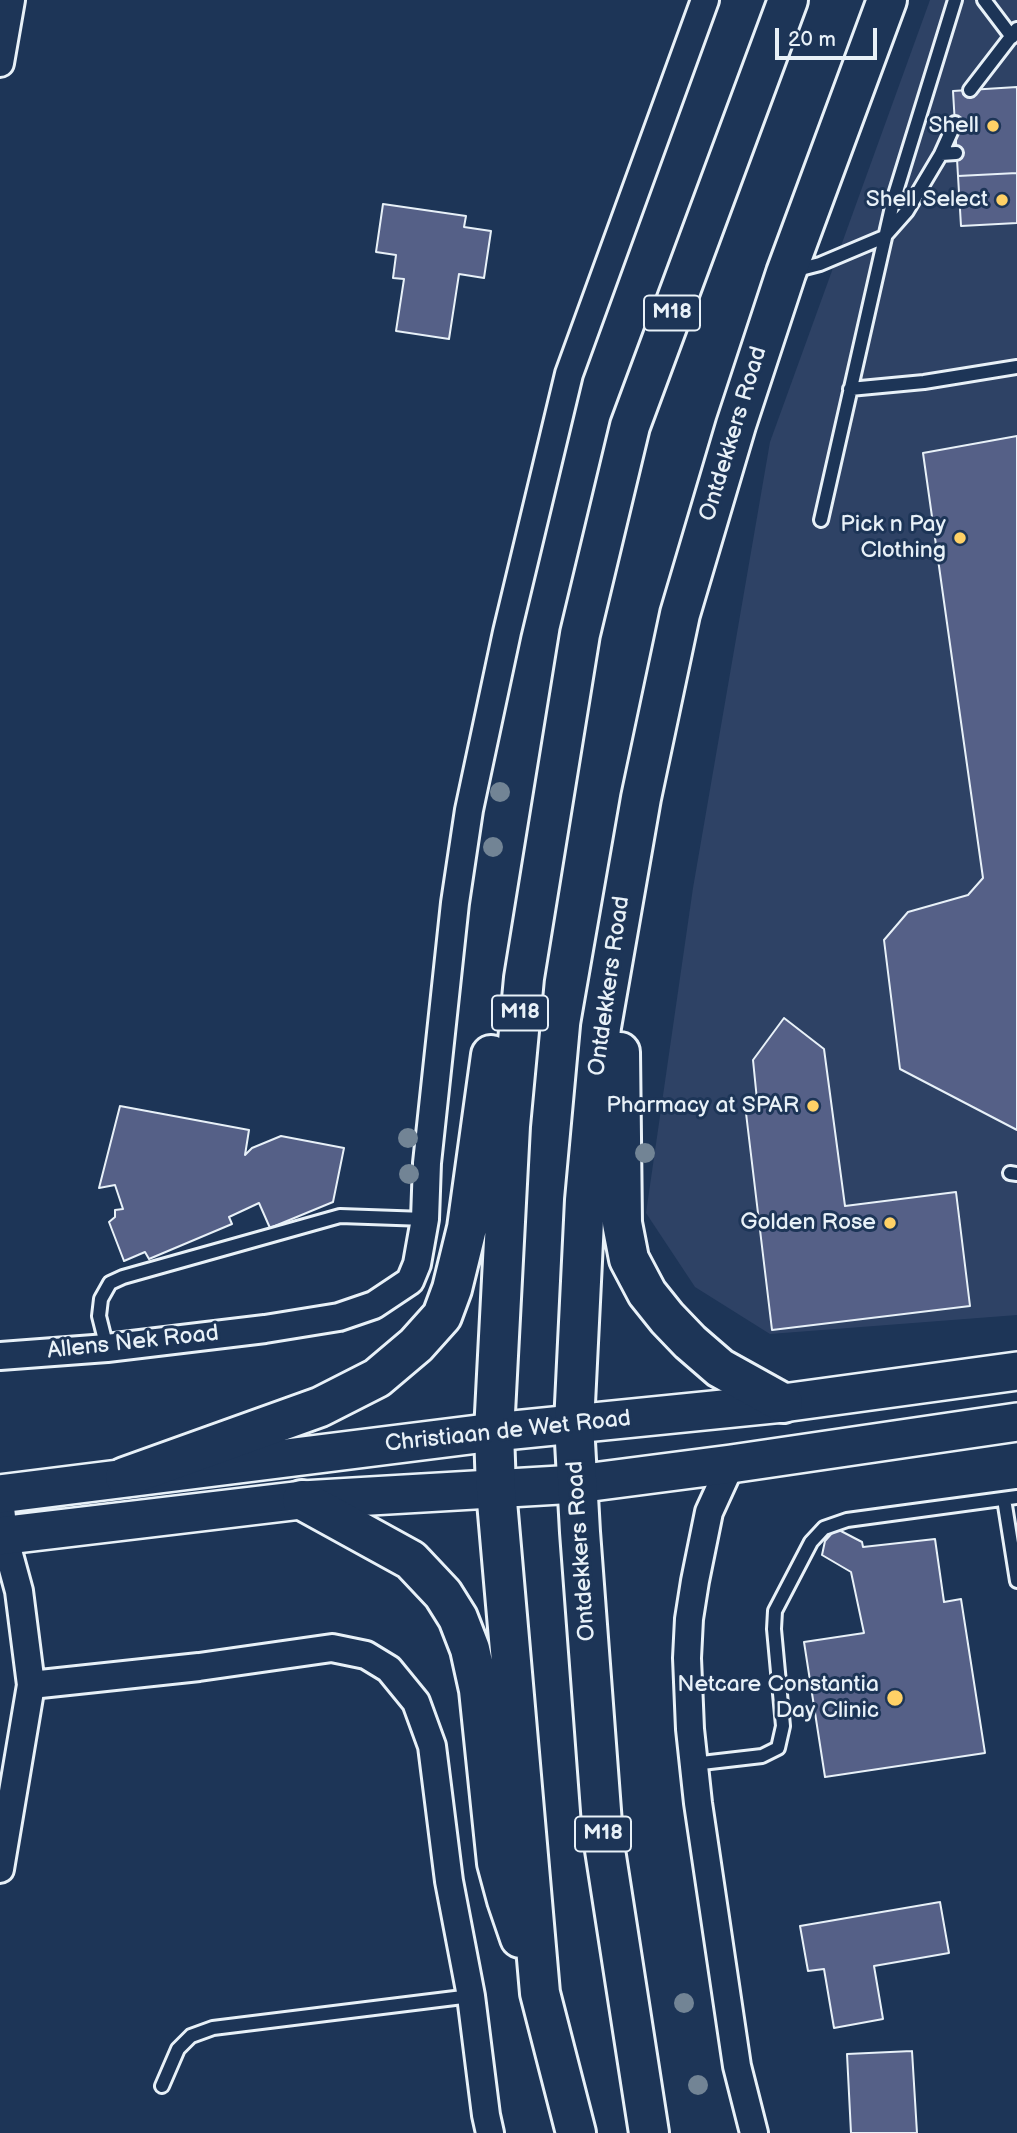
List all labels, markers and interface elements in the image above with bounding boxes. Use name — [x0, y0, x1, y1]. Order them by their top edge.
scale bar — [779, 14, 880, 58]
text: 20 m — [788, 27, 836, 52]
place label: Shell — [928, 112, 979, 140]
marker: Shell — [985, 118, 1001, 134]
place label: Shell Select — [866, 186, 988, 214]
marker: Shell Select — [994, 192, 1010, 208]
road number: M18 — [644, 296, 700, 330]
street label: Ontdekkers Road — [694, 343, 774, 525]
place label: Pick n Pay Clothing — [840, 511, 946, 565]
marker: Pick n Pay Clothing — [952, 530, 968, 546]
street label: Ontdekkers Road — [584, 894, 636, 1078]
road number: M18 — [492, 996, 548, 1030]
place label: Pharmacy at SPAR — [606, 1092, 799, 1120]
marker: Pharmacy at SPAR — [805, 1098, 821, 1114]
place label: Golden Rose — [740, 1209, 876, 1237]
marker: Golden Rose — [882, 1215, 898, 1231]
street label: Allens Nek Road — [46, 1320, 220, 1366]
street label: Christiaan de Wet Road — [384, 1405, 632, 1459]
street label: Ontdekkers Road — [562, 1460, 602, 1642]
place label: Netcare Constantia Day Clinic — [677, 1671, 879, 1725]
marker: Netcare Constantia Day Clinic — [885, 1688, 905, 1708]
road number: M18 — [575, 1816, 631, 1852]

